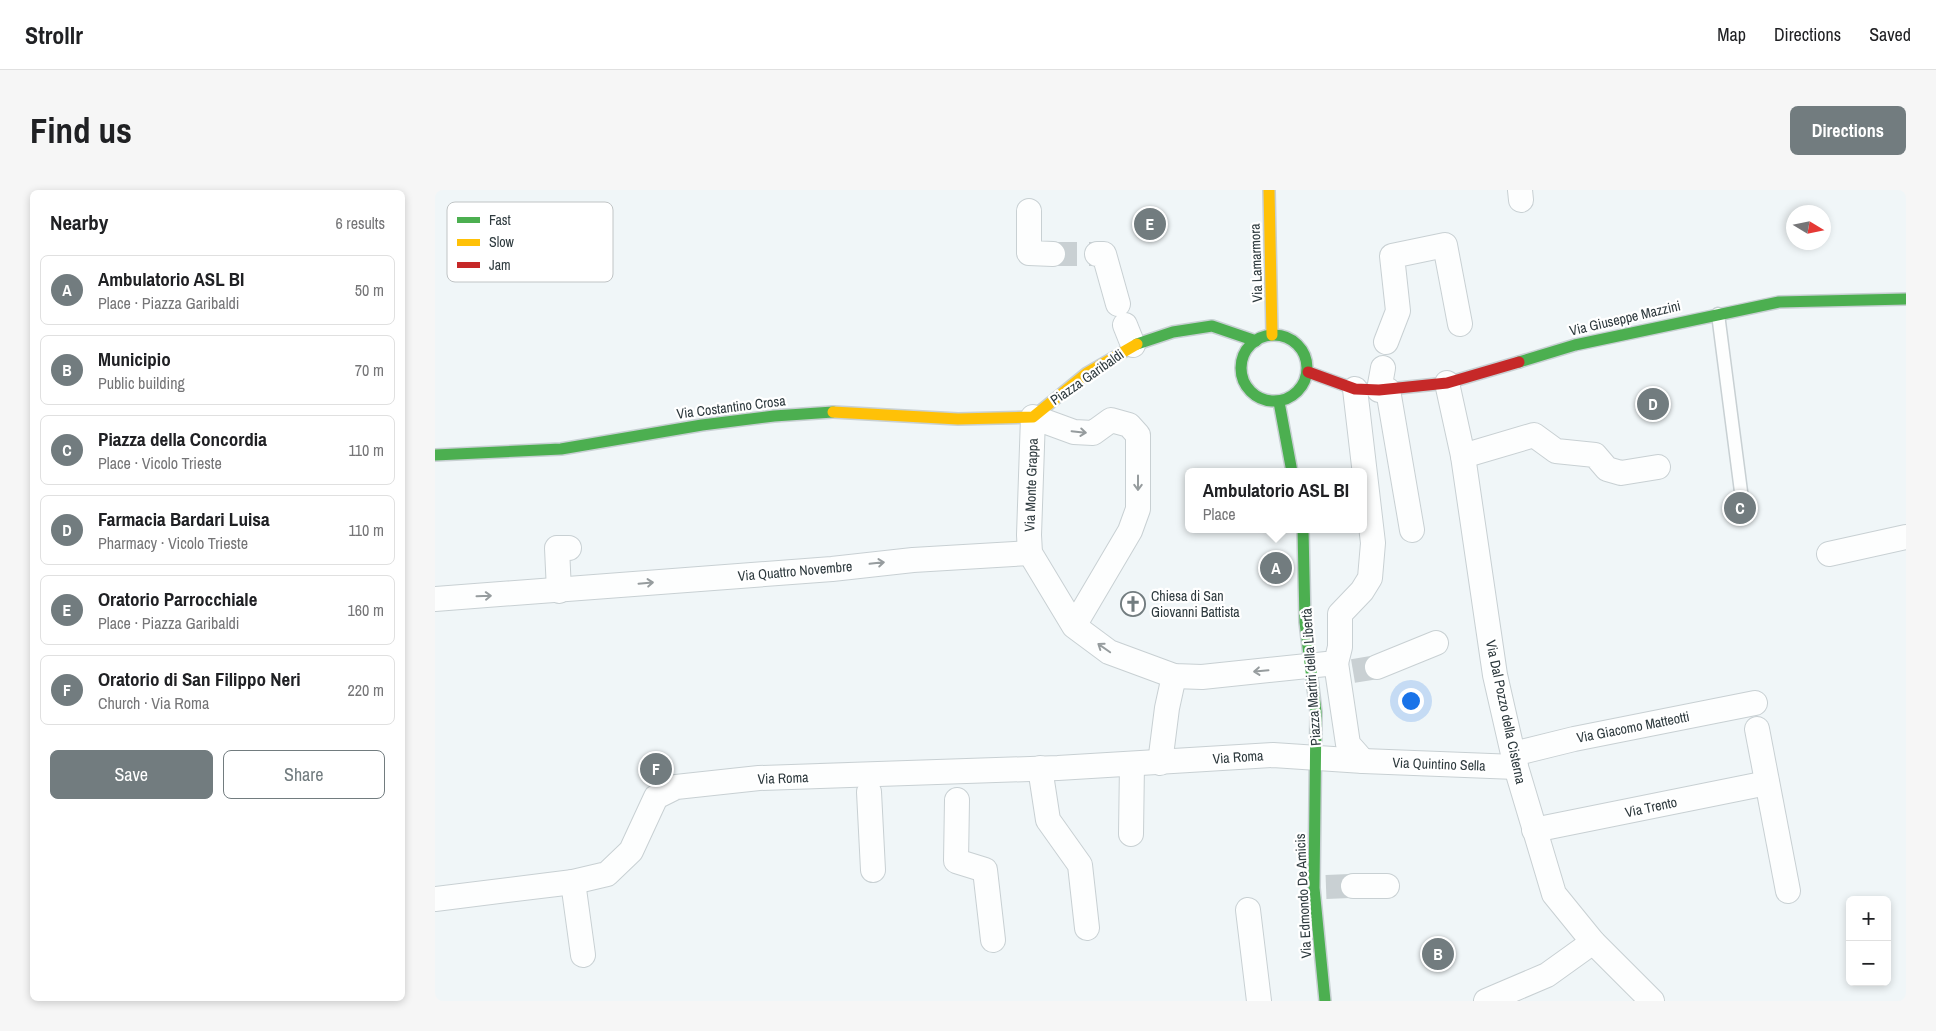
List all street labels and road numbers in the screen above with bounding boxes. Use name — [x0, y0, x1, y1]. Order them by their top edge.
street label: Via Lamarmora — [1246, 223, 1266, 303]
street label: Via Giuseppe Mazzini — [1568, 296, 1682, 340]
street label: Piazza Garibaldi — [1047, 345, 1127, 409]
street label: Via Costantino Crosa — [676, 391, 787, 423]
street label: Via Monte Grappa — [1020, 437, 1042, 532]
street label: Via Quattro Novembre — [737, 557, 853, 585]
street label: Piazza Martiri della Libertà — [1297, 607, 1325, 746]
street label: Via Dal Pozzo della Cisterna — [1482, 638, 1530, 786]
street label: Via Giacomo Matteotti — [1575, 707, 1691, 747]
street label: Via Roma — [1212, 746, 1265, 768]
street label: Via Quintino Sella — [1392, 753, 1486, 775]
street label: Via Roma — [757, 768, 809, 788]
street label: Via Trento — [1623, 793, 1679, 821]
street label: Via Edmondo De Amicis — [1291, 833, 1315, 959]

